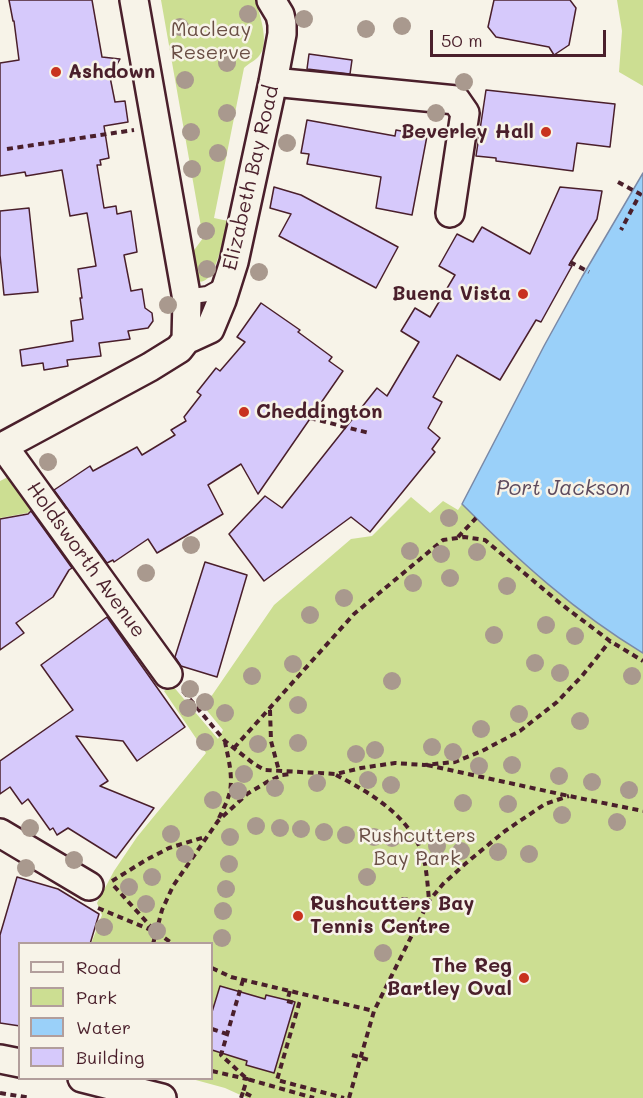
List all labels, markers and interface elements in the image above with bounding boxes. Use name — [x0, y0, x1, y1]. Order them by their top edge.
park label: Macleay Reserve — [171, 18, 251, 65]
scale bar — [433, 18, 608, 56]
text: 50 m — [441, 28, 483, 52]
place label: Ashdown — [68, 60, 155, 84]
marker: Ashdown — [49, 65, 63, 79]
street label: Elizabeth Bay Road — [218, 83, 284, 273]
place label: Beverley Hall — [401, 120, 534, 144]
marker: Beverley Hall — [539, 125, 553, 139]
place label: Buena Vista — [392, 282, 511, 306]
marker: Buena Vista — [516, 287, 530, 301]
place label: Cheddington — [256, 400, 382, 424]
marker: Cheddington — [237, 405, 251, 419]
water label: Port Jackson — [496, 476, 630, 502]
street label: Holdsworth Avenue — [21, 477, 151, 643]
park label: Rushcutters Bay Park — [358, 824, 476, 871]
place label: Rushcutters Bay Tennis Centre — [310, 892, 474, 939]
marker: Rushcutters Bay Tennis Centre — [291, 909, 305, 923]
legend — [18, 942, 213, 1080]
place label: The Reg Bartley Oval — [387, 954, 512, 1001]
text: Road — [76, 955, 121, 979]
marker: The Reg Bartley Oval — [517, 971, 531, 985]
text: Park — [76, 985, 117, 1009]
text: Water — [76, 1015, 131, 1039]
text: Building — [76, 1045, 144, 1069]

